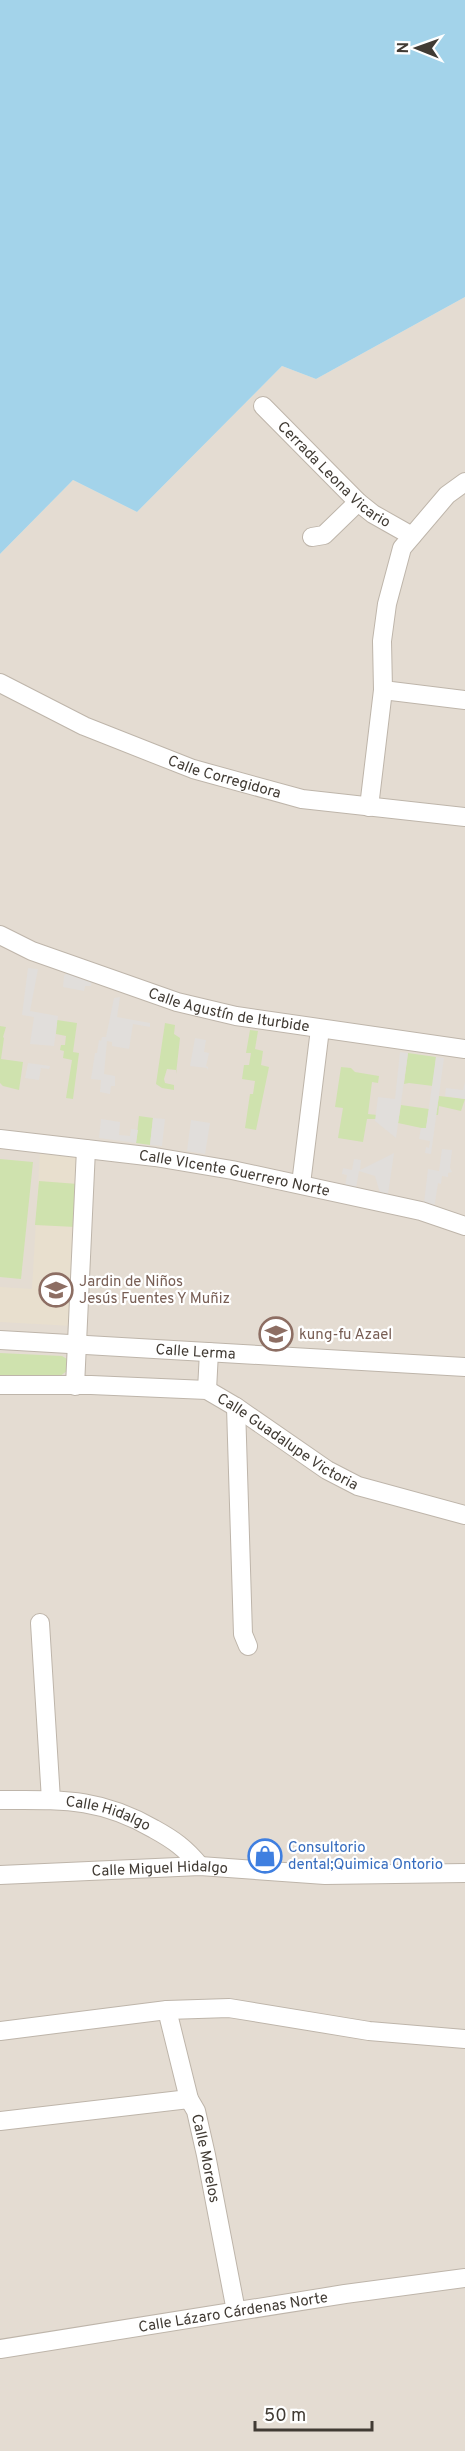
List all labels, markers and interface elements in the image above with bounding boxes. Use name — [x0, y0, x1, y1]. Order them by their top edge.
north arrow — [387, 18, 447, 78]
text: N — [394, 42, 414, 54]
street label: Cerrada Leona Vicario — [273, 418, 394, 533]
street label: Calle Corregidora — [165, 752, 283, 804]
street label: Calle Agustín de Iturbide — [145, 985, 311, 1037]
street label: Calle VIcente Guerrero Norte — [138, 1147, 331, 1202]
school or university icon: Jardin de Niños Jesús Fuentes Y Muñiz — [38, 1272, 74, 1308]
place label: Jardin de Niños Jesús Fuentes Y Muñiz — [79, 1273, 230, 1309]
school or university icon: kung-fu Azael — [258, 1316, 294, 1352]
place label: kung-fu Azael — [299, 1326, 392, 1345]
street label: Calle Lerma — [155, 1341, 236, 1365]
street label: Calle Guadalupe Victoria — [213, 1390, 361, 1495]
street label: Calle Hidalgo — [65, 1793, 153, 1836]
shop icon: Consultorio dental;Quimica Ontorio — [247, 1838, 283, 1874]
place label: Consultorio dental;Quimica Ontorio — [288, 1839, 443, 1875]
street label: Calle Miguel Hidalgo — [91, 1858, 229, 1882]
street label: Calle Morelos — [186, 2112, 223, 2205]
street label: Calle Lázaro Cárdenas Norte — [137, 2289, 329, 2338]
scale bar — [255, 2394, 372, 2432]
text: 50 m — [264, 2405, 306, 2428]

